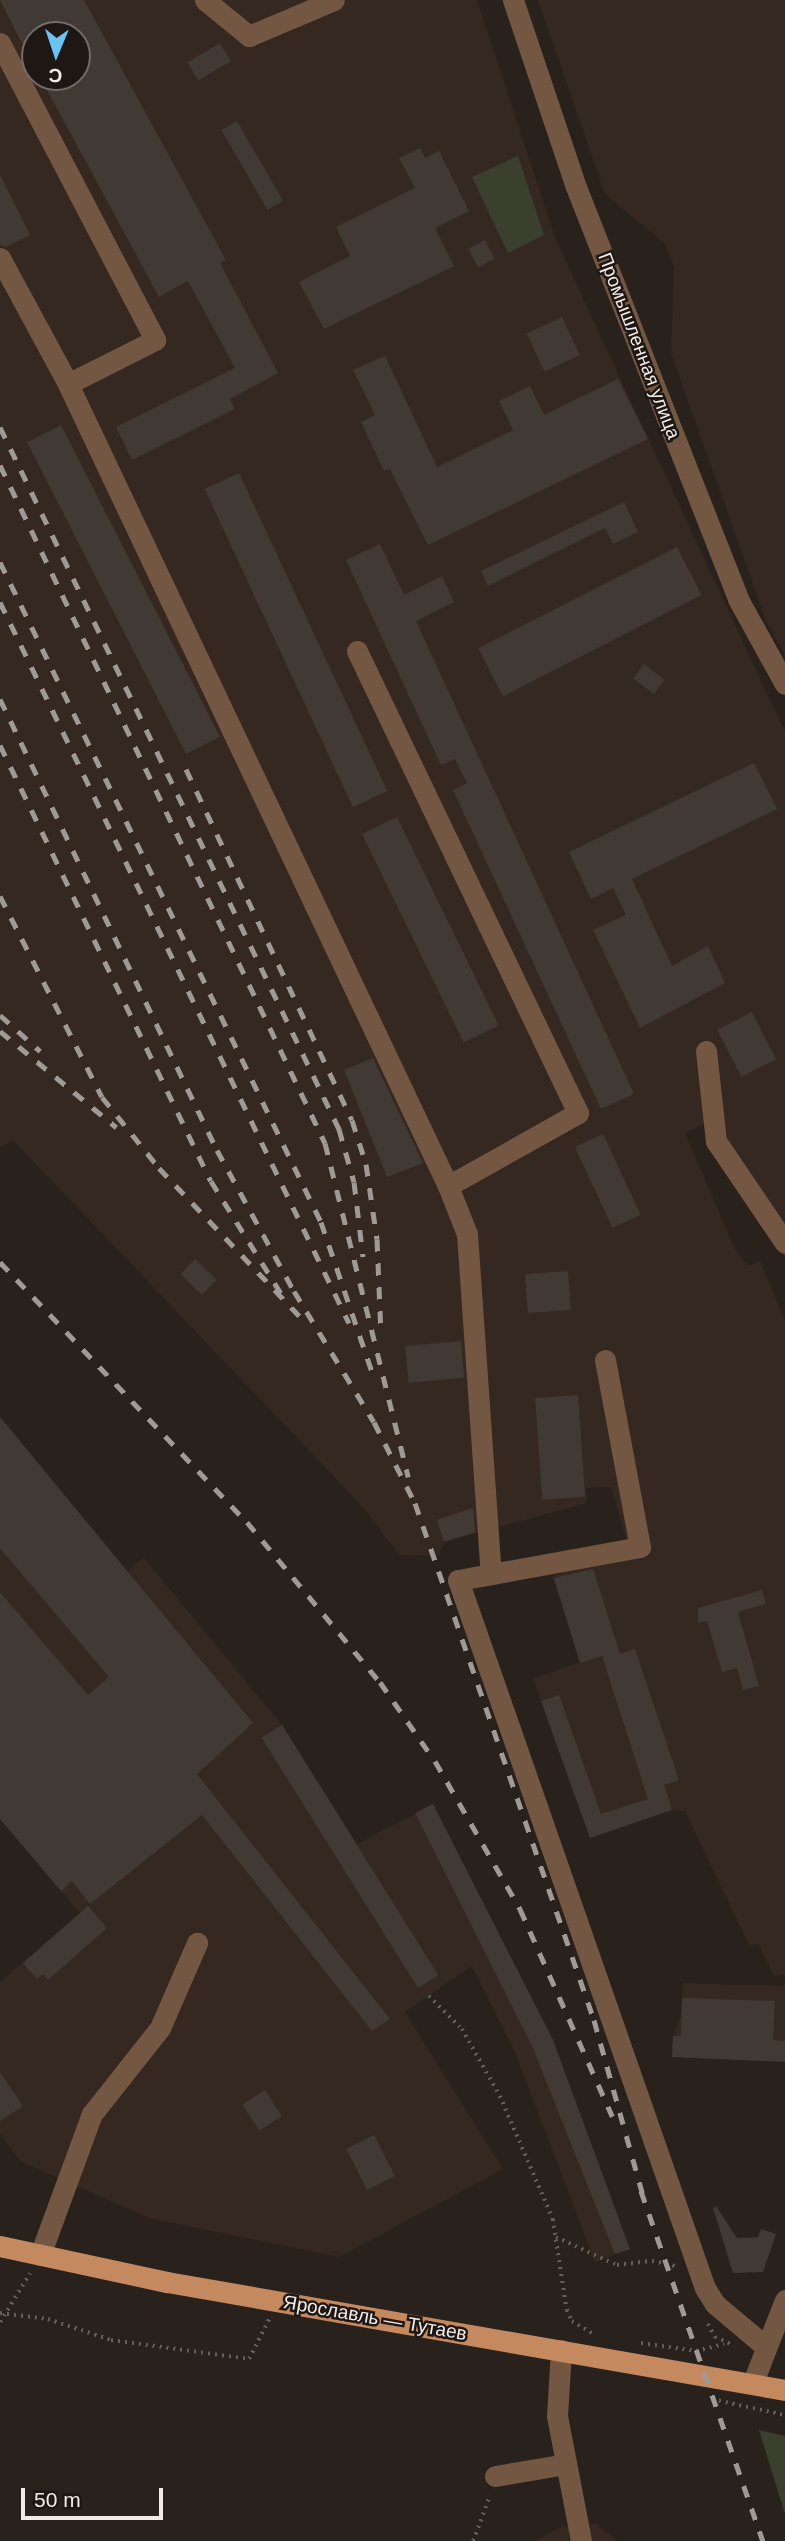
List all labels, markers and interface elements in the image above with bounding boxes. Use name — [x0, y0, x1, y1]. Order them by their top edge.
north arrow — [21, 21, 91, 91]
text: С — [48, 65, 63, 86]
street label: Промышленная улица — [593, 250, 685, 442]
street label: Ярославль — Тутаев — [281, 2291, 469, 2345]
scale bar — [24, 2474, 166, 2518]
text: 50 m — [34, 2488, 81, 2511]

